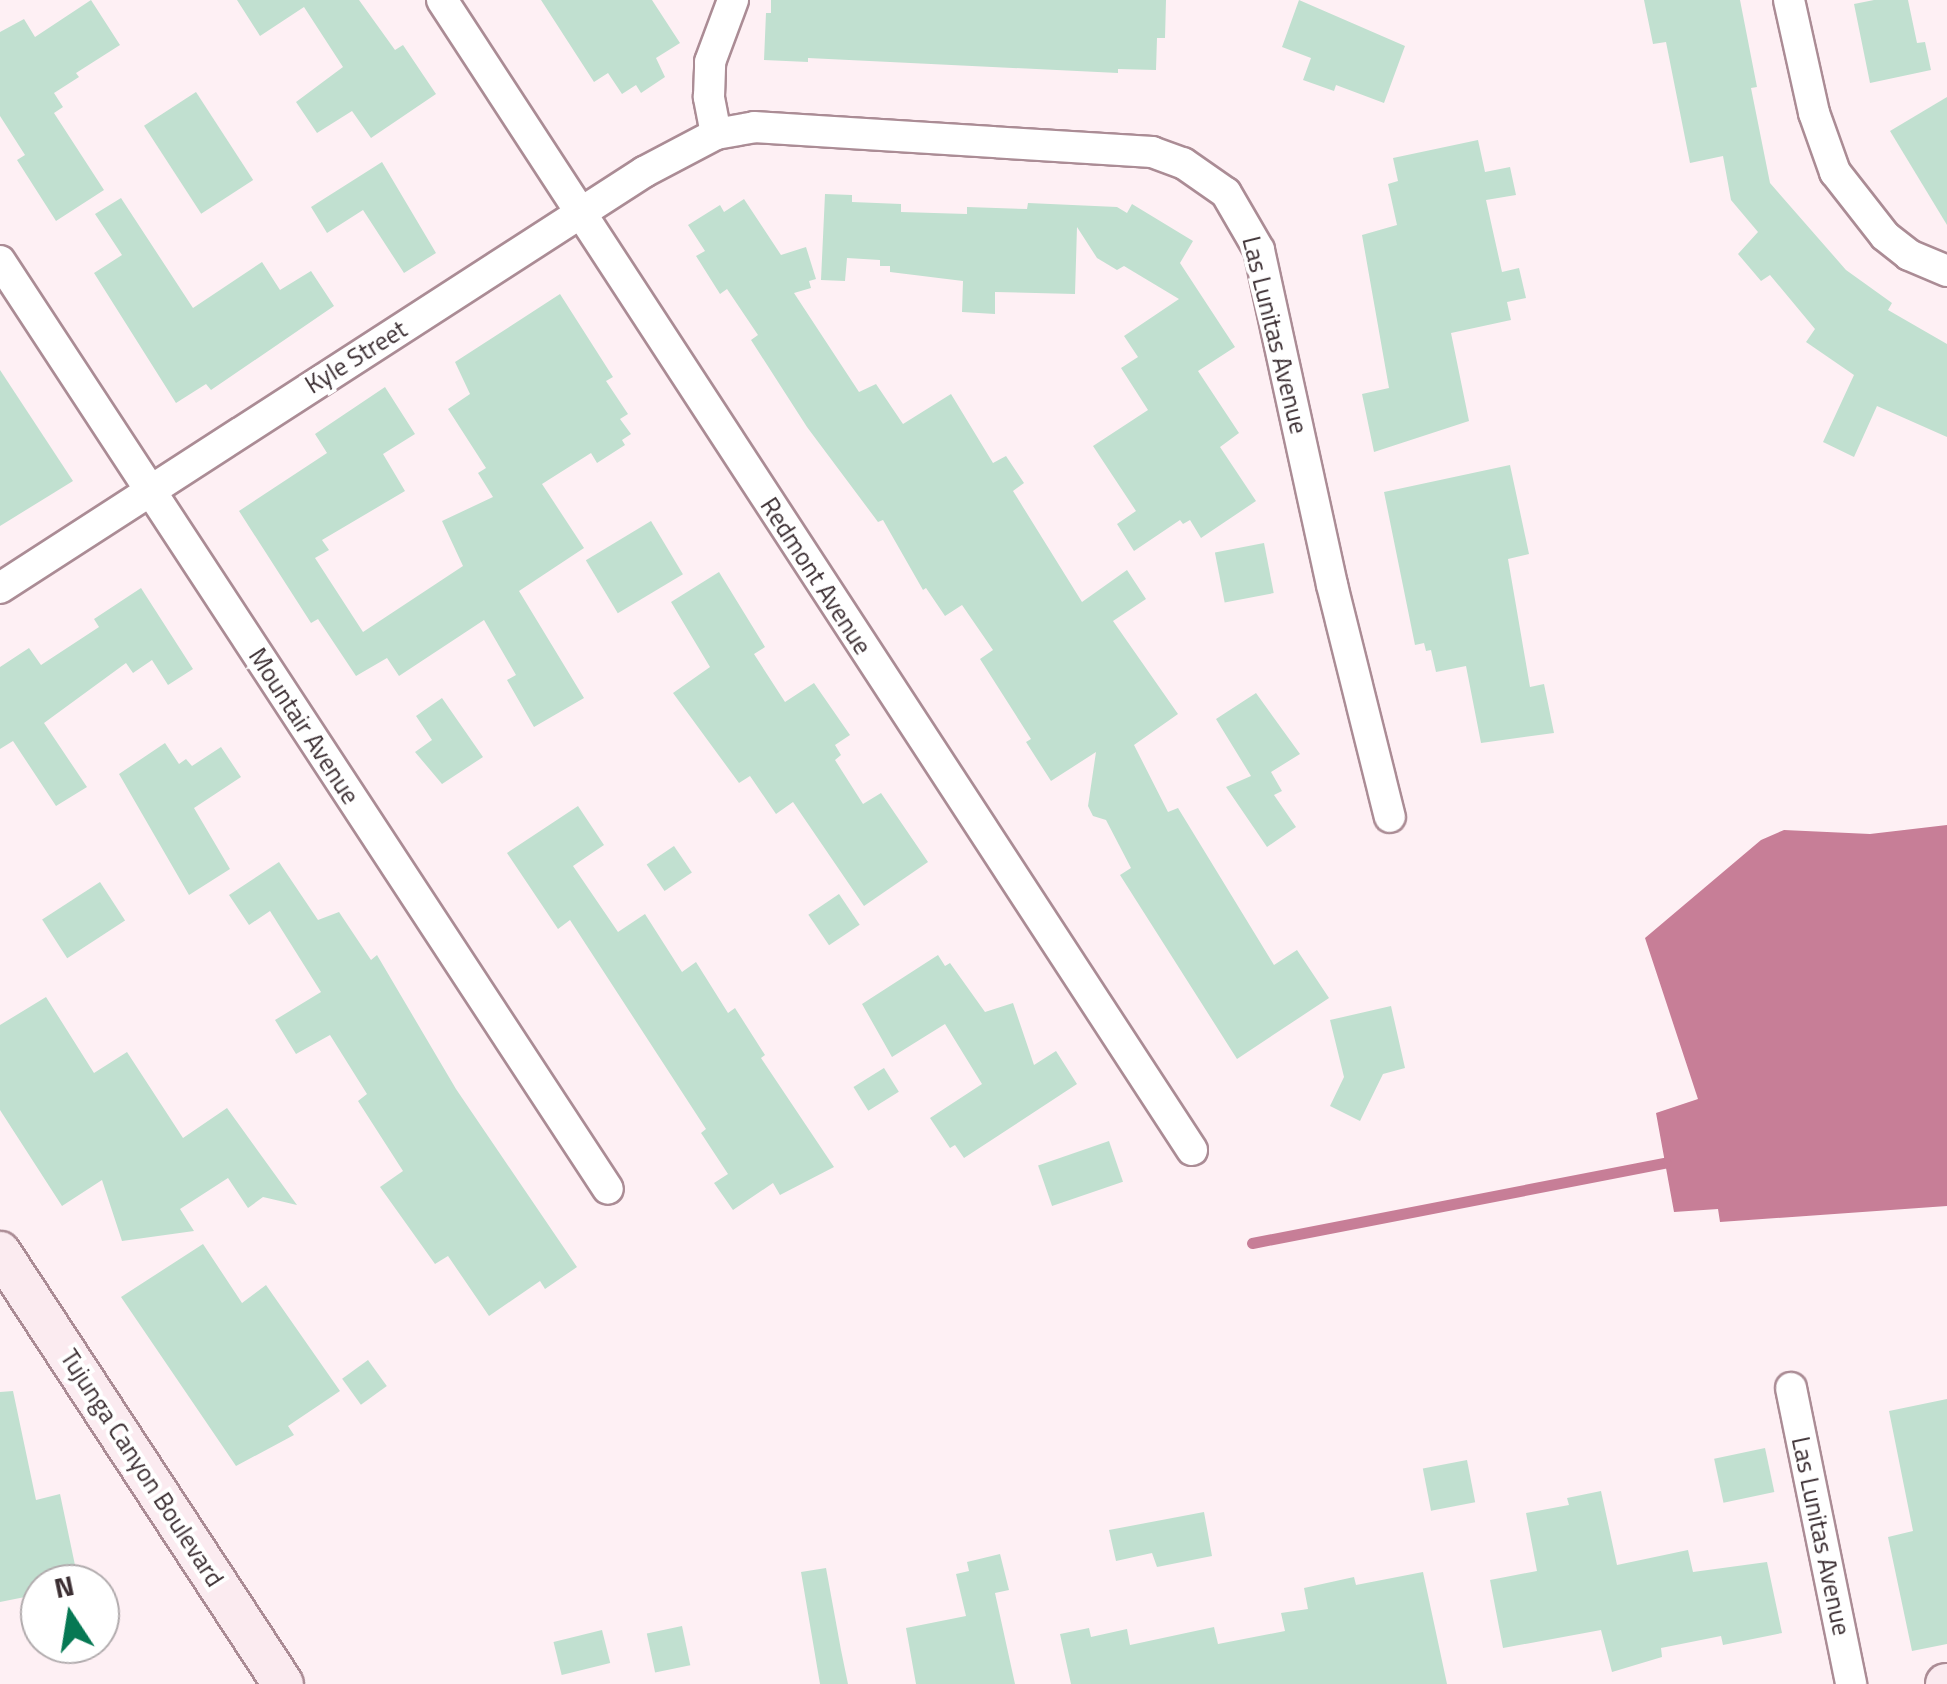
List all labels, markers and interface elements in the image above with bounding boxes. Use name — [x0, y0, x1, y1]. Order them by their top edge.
street label: Las Lunitas Avenue — [1236, 233, 1314, 437]
street label: Kyle Street — [300, 314, 412, 400]
street label: Redmont Avenue — [754, 492, 878, 660]
street label: Mountair Avenue — [242, 642, 366, 810]
street label: Tujunga Canyon Boulevard — [54, 1344, 230, 1592]
street label: Las Lunitas Avenue — [1785, 1434, 1857, 1638]
text: N — [50, 1563, 78, 1609]
north arrow — [20, 1564, 120, 1664]

